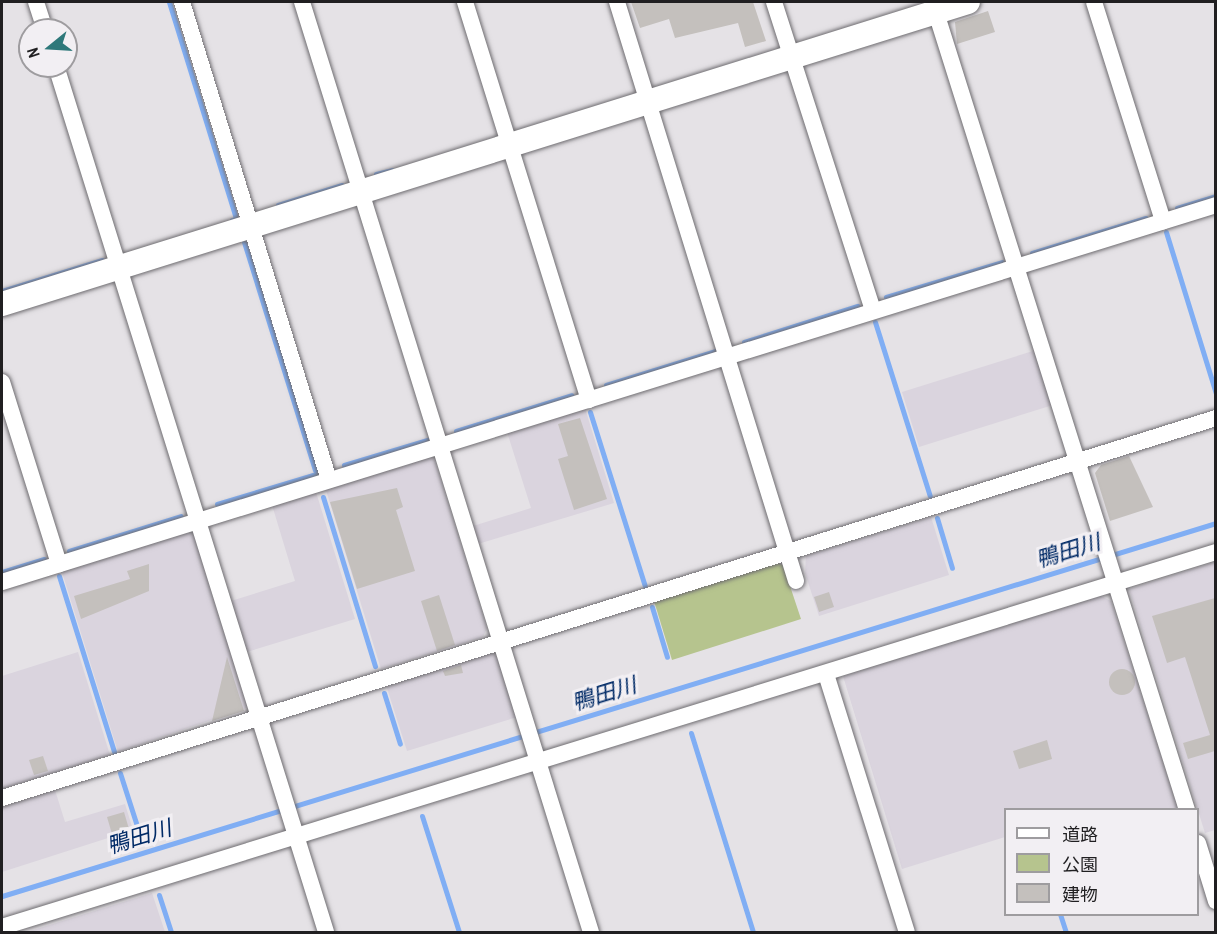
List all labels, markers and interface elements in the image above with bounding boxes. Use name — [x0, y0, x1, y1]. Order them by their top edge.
north arrow — [18, 18, 78, 78]
text: N — [21, 45, 45, 61]
water label: 鴨田川 — [1033, 529, 1103, 573]
water label: 鴨田川 — [569, 672, 639, 716]
legend — [1004, 808, 1199, 916]
water label: 鴨田川 — [104, 815, 174, 859]
text: 道路 — [1062, 822, 1098, 847]
text: 公園 — [1062, 852, 1098, 877]
text: 建物 — [1062, 882, 1098, 907]

